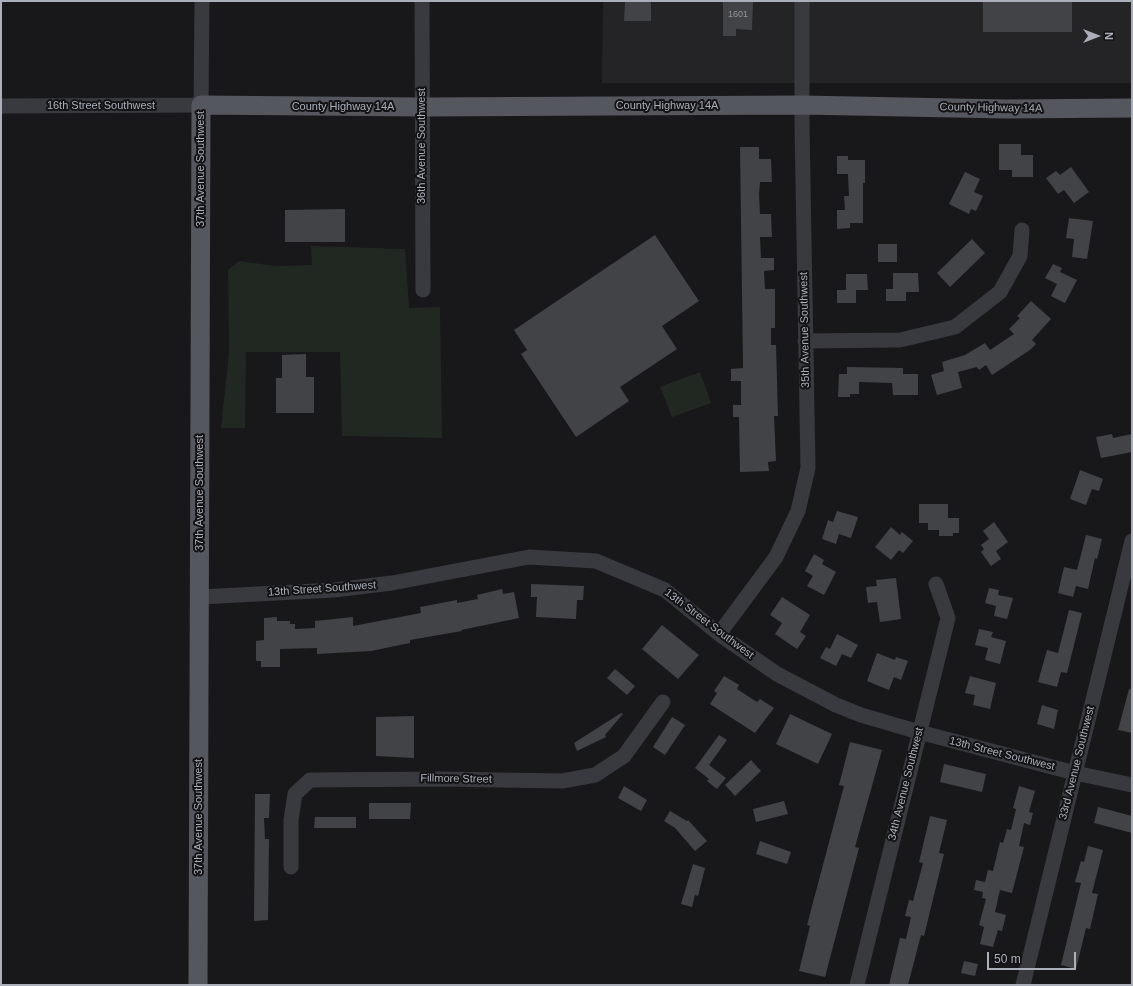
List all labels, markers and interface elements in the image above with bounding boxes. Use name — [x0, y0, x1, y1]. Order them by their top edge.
house number: 1601 — [728, 10, 748, 20]
north arrow — [1077, 16, 1117, 56]
text: N — [1103, 32, 1115, 40]
street label: 36th Avenue Southwest — [415, 88, 429, 204]
street label: 16th Street Southwest — [47, 99, 155, 113]
street label: County Highway 14A — [616, 99, 718, 113]
street label: County Highway 14A — [292, 100, 394, 114]
street label: County Highway 14A — [940, 101, 1042, 115]
street label: 37th Avenue Southwest — [194, 111, 208, 227]
street label: 35th Avenue Southwest — [797, 272, 813, 388]
street label: 37th Avenue Southwest — [193, 435, 207, 551]
street label: 13th Street Southwest — [268, 579, 376, 599]
street label: 13th Street Southwest — [662, 586, 756, 662]
street label: 33rd Avenue Southwest — [1056, 705, 1098, 821]
street label: 34th Avenue Southwest — [886, 726, 926, 842]
street label: 13th Street Southwest — [948, 735, 1056, 773]
street label: 37th Avenue Southwest — [192, 759, 206, 875]
street label: Fillmore Street — [420, 772, 492, 786]
scale bar — [989, 944, 1078, 970]
text: 50 m — [994, 952, 1021, 966]

